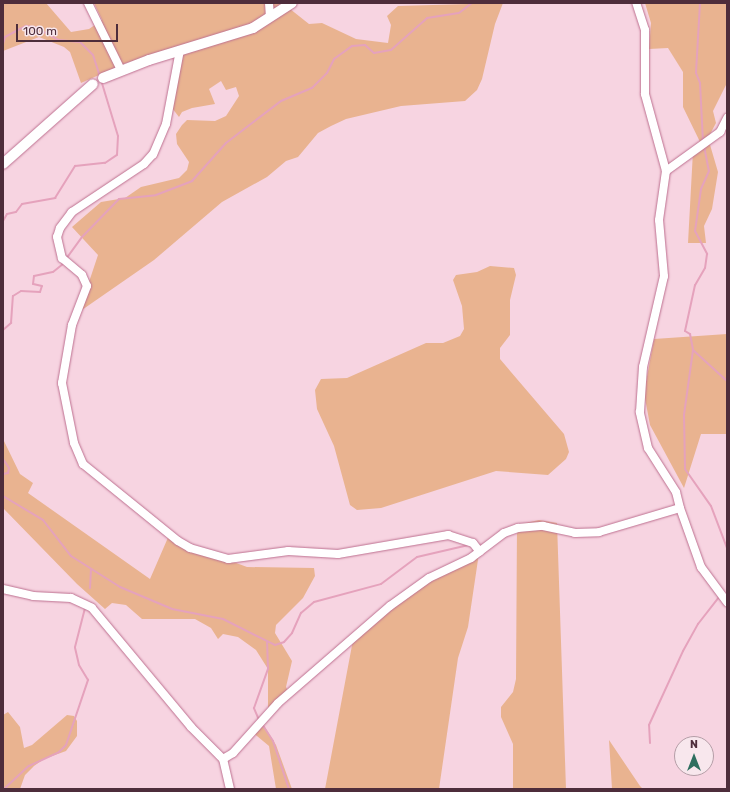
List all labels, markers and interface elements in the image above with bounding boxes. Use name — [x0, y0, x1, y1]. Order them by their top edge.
scale bar — [18, 16, 120, 42]
text: 100 m — [23, 24, 57, 38]
north arrow — [674, 736, 714, 776]
text: N — [690, 738, 698, 751]

